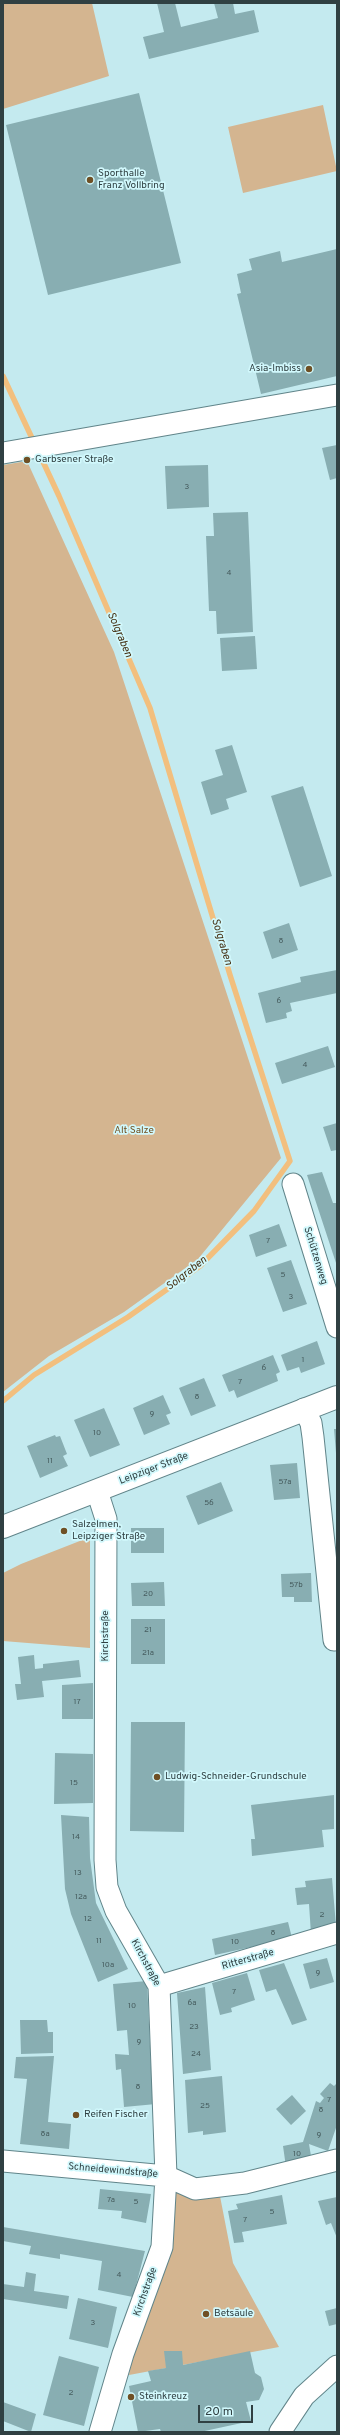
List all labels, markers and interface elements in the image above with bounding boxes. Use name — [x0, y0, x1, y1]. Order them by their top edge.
place label: Sporthalle Franz Vollbring — [98, 168, 165, 192]
marker: Sporthalle Franz Vollbring — [85, 175, 95, 185]
place label: Asia-Imbiss — [249, 363, 301, 375]
marker: Asia-Imbiss — [304, 364, 314, 374]
place label: Garbsener Straße — [35, 454, 113, 466]
marker: Garbsener Straße — [22, 455, 32, 465]
house number: 3 — [185, 482, 189, 492]
house number: 4 — [227, 568, 231, 578]
water label: Solgraben — [104, 610, 134, 660]
water label: Solgraben — [208, 917, 234, 967]
house number: 8 — [279, 936, 283, 946]
house number: 6 — [277, 996, 281, 1006]
house number: 4 — [303, 1060, 307, 1070]
park label: Alt Salze — [114, 1125, 154, 1137]
street label: Schützenweg — [300, 1226, 330, 1286]
house number: 7 — [266, 1236, 270, 1246]
water label: Solgraben — [164, 1254, 210, 1294]
house number: 5 — [281, 1270, 285, 1280]
house number: 3 — [289, 1292, 293, 1302]
house number: 1 — [302, 1355, 304, 1365]
house number: 6 — [262, 1363, 266, 1373]
house number: 7 — [238, 1377, 242, 1387]
house number: 8 — [195, 1392, 199, 1402]
house number: 9 — [150, 1409, 154, 1419]
house number: 10 — [93, 1428, 101, 1438]
street label: Leipziger Straße — [118, 1450, 190, 1488]
house number: 11 — [47, 1456, 53, 1466]
house number: 57a — [278, 1477, 292, 1487]
house number: 56 — [204, 1498, 214, 1508]
place label: Salzelmen, Leipziger Straße — [72, 1519, 145, 1542]
marker: Salzelmen, Leipziger Straße — [59, 1526, 69, 1536]
house number: 57b — [289, 1580, 303, 1590]
house number: 20 — [143, 1589, 153, 1599]
street label: Kirchstraße — [100, 1610, 112, 1662]
house number: 21 — [144, 1625, 152, 1635]
house number: 21a — [142, 1648, 154, 1658]
house number: 17 — [73, 1697, 81, 1707]
place label: Ludwig-Schneider-Grundschule — [165, 1771, 307, 1783]
marker: Ludwig-Schneider-Grundschule — [152, 1772, 162, 1782]
house number: 15 — [70, 1778, 78, 1788]
house number: 14 — [72, 1832, 80, 1842]
house number: 13 — [74, 1868, 82, 1878]
house number: 12a — [75, 1892, 87, 1902]
house number: 2 — [320, 1910, 324, 1920]
house number: 12 — [84, 1914, 92, 1924]
house number: 8 — [271, 1928, 275, 1938]
house number: 11 — [96, 1936, 102, 1946]
house number: 10 — [231, 1937, 239, 1947]
street label: Kirchstraße — [128, 1938, 162, 1988]
street label: Ritterstraße — [221, 1947, 275, 1973]
house number: 10a — [102, 1960, 114, 1970]
house number: 9 — [316, 1968, 320, 1978]
house number: 7 — [232, 1987, 236, 1997]
house number: 6a — [188, 1998, 196, 2008]
house number: 10 — [128, 2001, 136, 2011]
house number: 23 — [189, 2022, 199, 2032]
house number: 9 — [137, 2037, 141, 2047]
house number: 24 — [191, 2049, 201, 2059]
house number: 8 — [136, 2082, 140, 2092]
house number: 7 — [327, 2095, 331, 2105]
house number: 25 — [200, 2101, 210, 2111]
house number: 8 — [319, 2105, 323, 2115]
place label: Reifen Fischer — [84, 2109, 148, 2121]
marker: Reifen Fischer — [71, 2110, 81, 2120]
house number: 8a — [40, 2129, 50, 2139]
house number: 9 — [317, 2130, 321, 2140]
house number: 10 — [293, 2149, 301, 2159]
street label: Schneidewindstraße — [68, 2161, 158, 2181]
house number: 7a — [107, 2195, 115, 2205]
house number: 5 — [134, 2197, 138, 2207]
house number: 5 — [270, 2207, 274, 2217]
house number: 7 — [243, 2215, 247, 2225]
street label: Kirchstraße — [132, 2266, 160, 2318]
house number: 4 — [117, 2270, 121, 2280]
place label: Betsäule — [214, 2308, 253, 2320]
marker: Betsäule — [201, 2309, 211, 2319]
house number: 3 — [91, 2318, 95, 2328]
house number: 2 — [69, 2388, 73, 2398]
place label: Steinkreuz — [139, 2391, 187, 2403]
marker: Steinkreuz — [126, 2392, 136, 2402]
scale bar — [200, 2397, 255, 2423]
text: 20 m — [205, 2404, 233, 2420]

